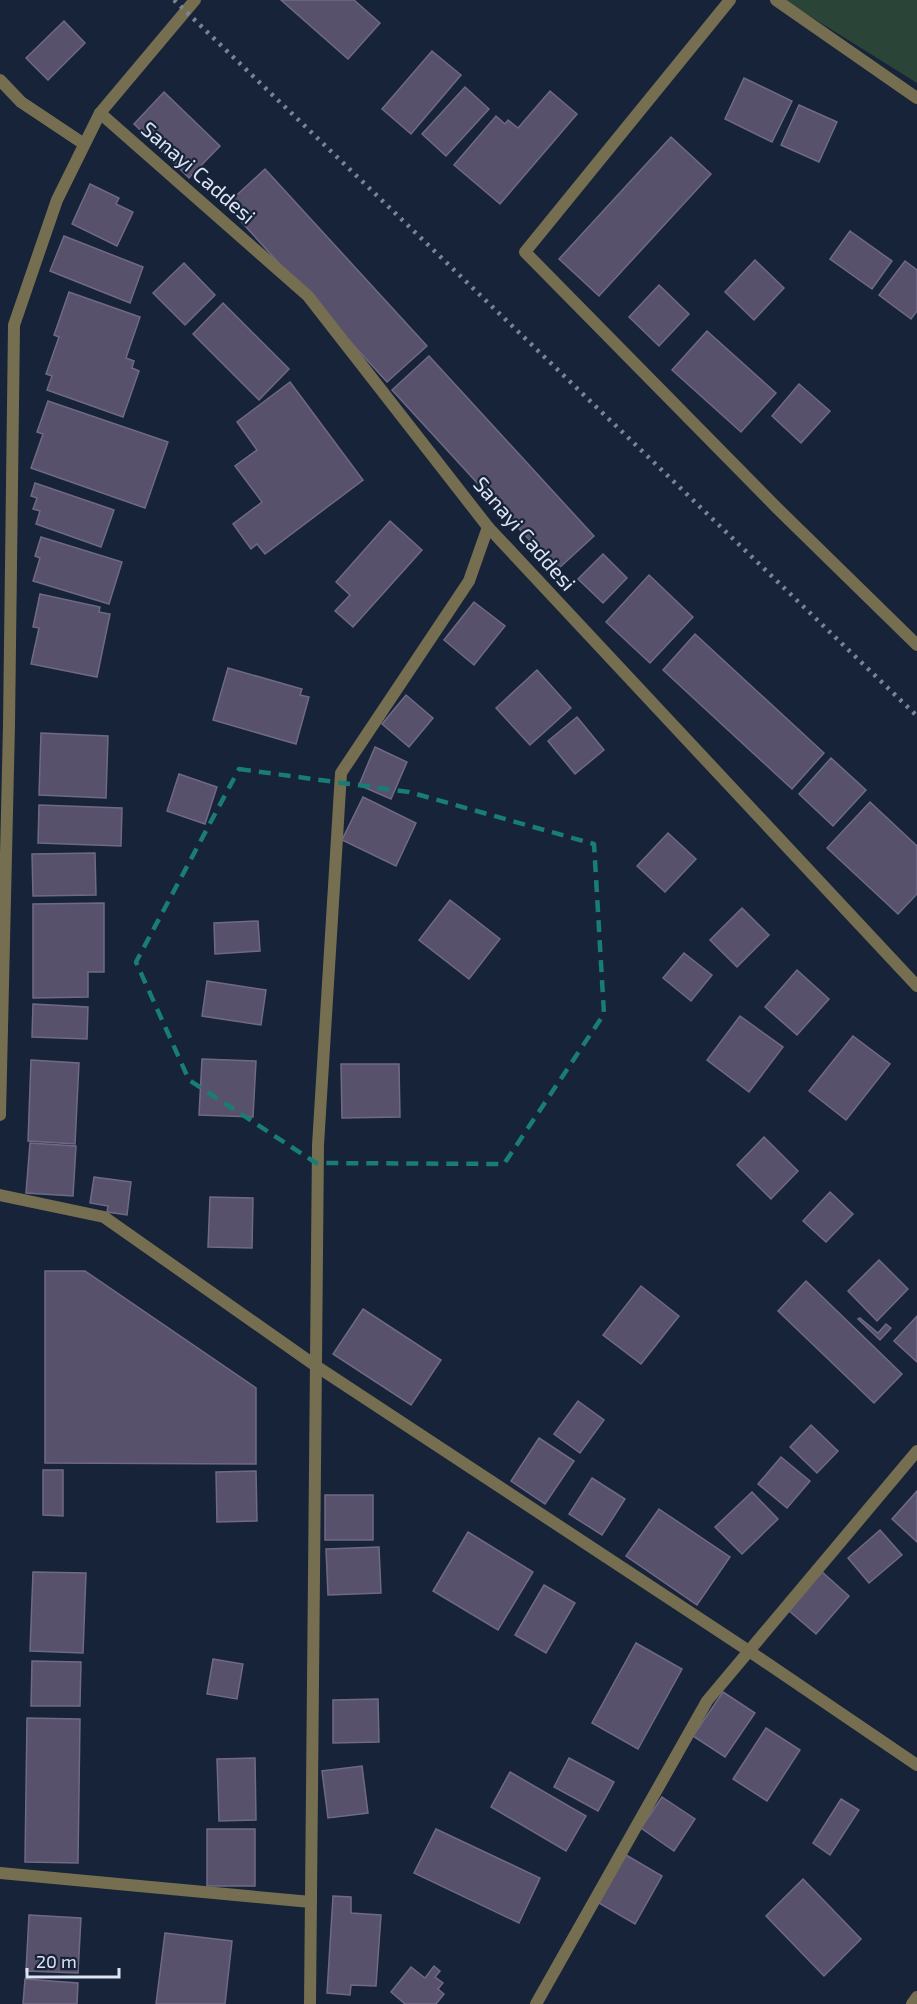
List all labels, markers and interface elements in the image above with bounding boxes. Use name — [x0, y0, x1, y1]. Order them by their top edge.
street label: Sanayi Caddesi — [137, 116, 261, 228]
street label: Sanayi Caddesi — [469, 471, 581, 595]
scale bar — [27, 1941, 118, 1979]
text: 20 m — [36, 1950, 77, 1972]

